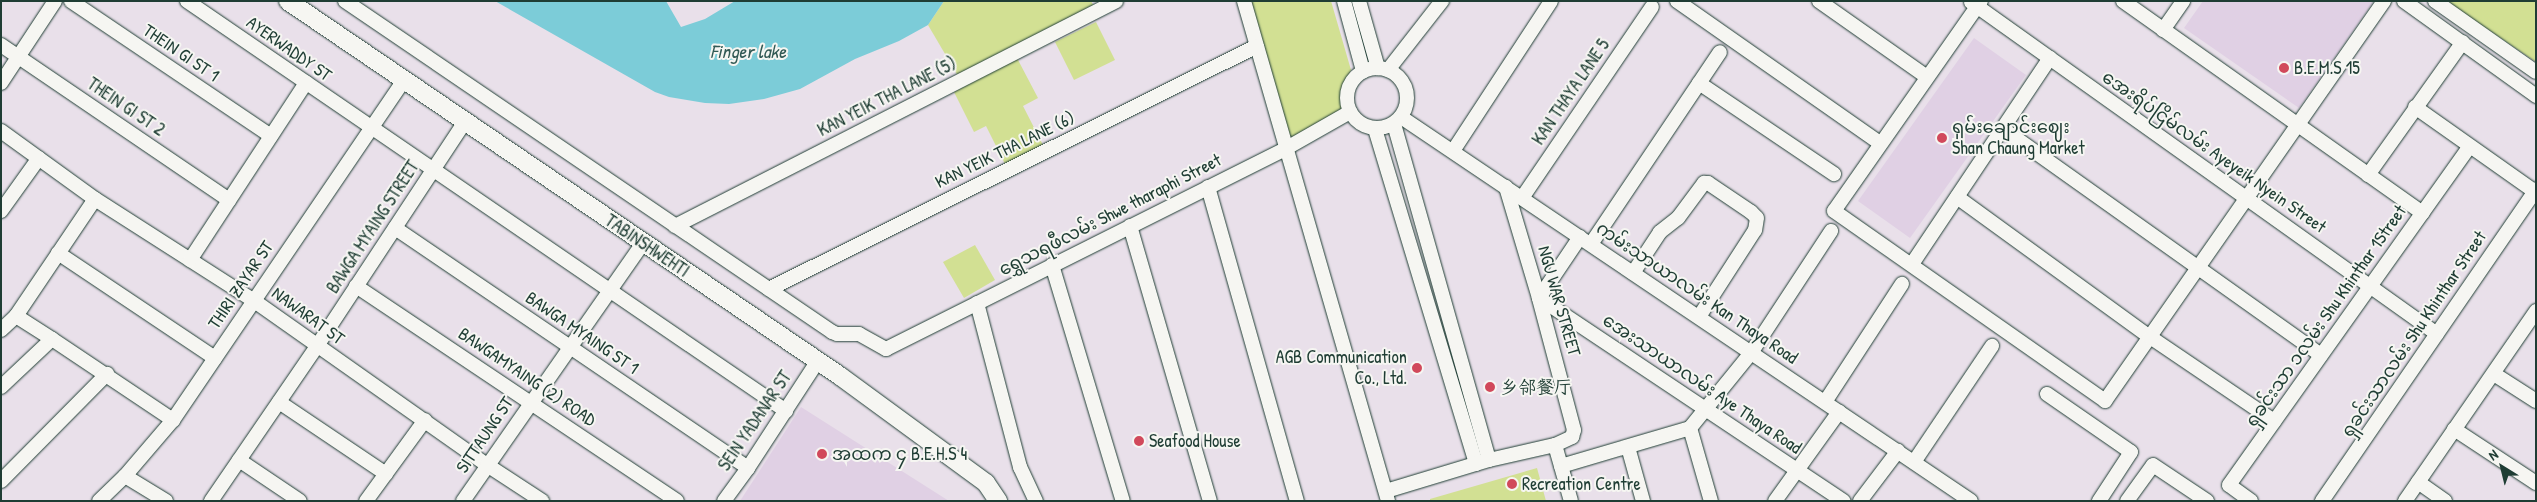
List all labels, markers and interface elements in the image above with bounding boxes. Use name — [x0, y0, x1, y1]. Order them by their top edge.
street label: AYERWADDY ST — [242, 12, 336, 86]
street label: THEIN GI ST 1 — [139, 20, 223, 86]
street label: KAN THAYA LANE 5 — [1528, 35, 1614, 149]
water label: Finger lake — [710, 41, 786, 63]
street label: KAN YEIK THA LANE (5) — [814, 53, 960, 141]
place label: B.E.M.S 15 — [2294, 57, 2360, 79]
marker: B.E.M.S 15 — [2278, 62, 2290, 74]
street label: အေးရိပ်ငြိမ်လမ်း Ayeyeik Nyein Street — [2098, 66, 2330, 238]
street label: THEIN GI ST 2 — [83, 73, 169, 141]
street label: KAN YEIK THA LANE (6) — [932, 107, 1078, 193]
place label: ရှမ်းချောင်းဈေး Shan Chaung Market — [1952, 117, 2085, 160]
marker: ရှမ်းချောင်းဈေး Shan Chaung Market — [1936, 132, 1948, 144]
street label: ရွှေသရဖီလမ်း Shwe tharaphi Street — [995, 149, 1225, 281]
street label: BAWGA MYAING STREET — [322, 157, 424, 297]
street label: ရှခင်းသာ ၁လမ်း Shu Khinthar 1Street — [2241, 201, 2411, 431]
street label: TABINSHWEHTI — [601, 210, 693, 282]
street label: ကမ်းသာယာလမ်း Kan Thaya Road — [1592, 217, 1802, 369]
street label: ရှခင်းသာလမ်း Shu Khinthar Street — [2337, 227, 2491, 441]
street label: THIRI ZAYAR ST — [204, 237, 278, 333]
street label: NGU WAR STREET — [1533, 243, 1585, 359]
street label: NAWARAT ST — [267, 282, 349, 350]
street label: BAWGA MYAING ST 1 — [521, 287, 643, 379]
street label: အေးသာယာလမ်း Aye Thaya Road — [1598, 309, 1806, 459]
street label: BAWGAMYAING (2) ROAD — [454, 323, 600, 431]
place label: AGB Communication Co., Ltd. — [1276, 347, 1407, 389]
marker: AGB Communication Co., Ltd. — [1411, 362, 1423, 374]
street label: SEIN YADANAR ST — [714, 367, 796, 475]
place label: 乡邻餐厅 — [1500, 376, 1572, 398]
marker: 乡邻餐厅 — [1484, 381, 1496, 393]
street label: SITTAUNG ST — [452, 393, 518, 477]
place label: Seafood House — [1149, 430, 1241, 452]
marker: Seafood House — [1133, 435, 1145, 447]
north arrow — [2477, 442, 2527, 492]
place label: အထက ၄ B.E.H.S 4 — [832, 443, 967, 465]
text: N — [2484, 445, 2501, 464]
marker: အထက ၄ B.E.H.S 4 — [816, 448, 828, 460]
place label: Recreation Centre — [1522, 473, 1641, 495]
marker: Recreation Centre — [1506, 478, 1518, 490]

